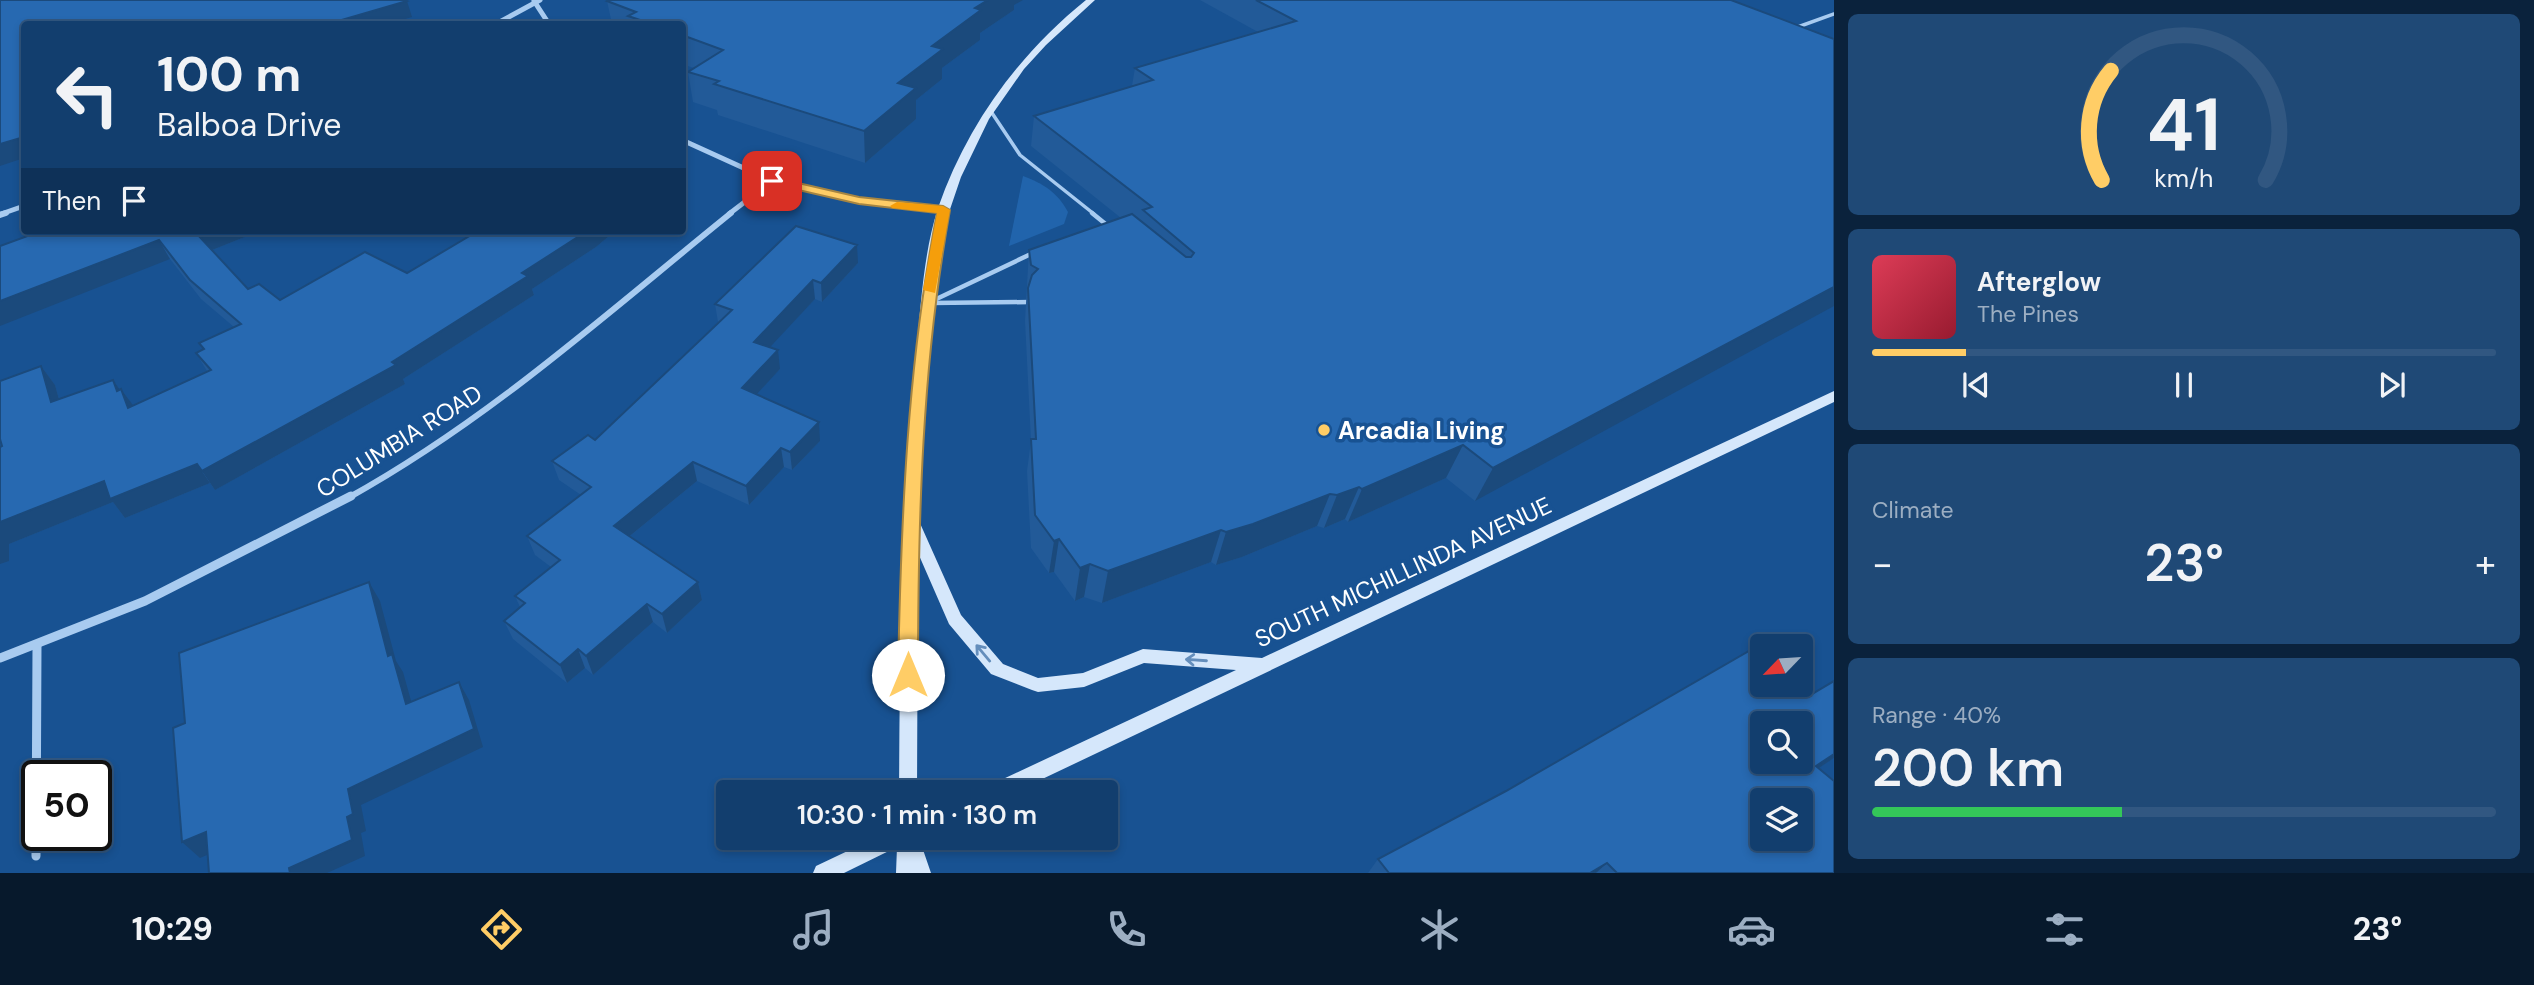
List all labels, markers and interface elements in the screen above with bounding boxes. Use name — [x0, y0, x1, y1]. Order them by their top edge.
text: 100 m — [157, 42, 301, 106]
icon: left — [42, 49, 133, 140]
text: 41 — [2147, 79, 2221, 174]
text: Balboa Drive — [157, 104, 342, 146]
pin — [742, 151, 802, 211]
icon: arrive — [753, 162, 791, 200]
text: km/h — [2154, 162, 2214, 195]
icon: arrive — [115, 182, 153, 220]
text: Then — [42, 184, 101, 218]
text: Afterglow — [1977, 265, 2101, 299]
text: The Pines — [1977, 299, 2079, 329]
icon: previous — [1957, 366, 1995, 404]
icon: pause — [2165, 366, 2203, 404]
icon: next — [2373, 366, 2411, 404]
street label: COLUMBIA ROAD — [310, 377, 488, 505]
place label: Arcadia Living — [1338, 415, 1505, 446]
marker: Arcadia Living — [1316, 422, 1332, 438]
street label: SOUTH MICHILLINDA AVENUE — [1250, 490, 1556, 654]
text: Climate — [1872, 495, 1954, 525]
text: 23° — [2144, 529, 2224, 597]
text: − — [1872, 539, 1893, 589]
text: + — [2475, 539, 2496, 589]
north arrow — [1750, 634, 1813, 696]
map controls — [1750, 634, 1813, 851]
position arrow — [871, 638, 945, 712]
one-way arrow — [975, 645, 991, 663]
one-way arrow — [1185, 653, 1207, 666]
text: Range · 40% — [1872, 700, 2001, 730]
button: search — [1750, 711, 1813, 774]
text: 200 km — [1872, 734, 2064, 802]
speed limit sign: 50 — [21, 760, 112, 851]
button: layers — [1750, 788, 1813, 851]
text: 10:30 · 1 min · 130 m — [797, 798, 1037, 832]
icon: directions — [477, 905, 526, 954]
icon: music — [789, 905, 838, 954]
icon: phone — [1102, 905, 1151, 954]
icon: climate — [1415, 905, 1464, 954]
icon: car — [1727, 905, 1776, 954]
icon: filters — [2040, 905, 2089, 954]
text: 10:29 — [132, 908, 213, 950]
text: 23° — [2353, 908, 2402, 950]

